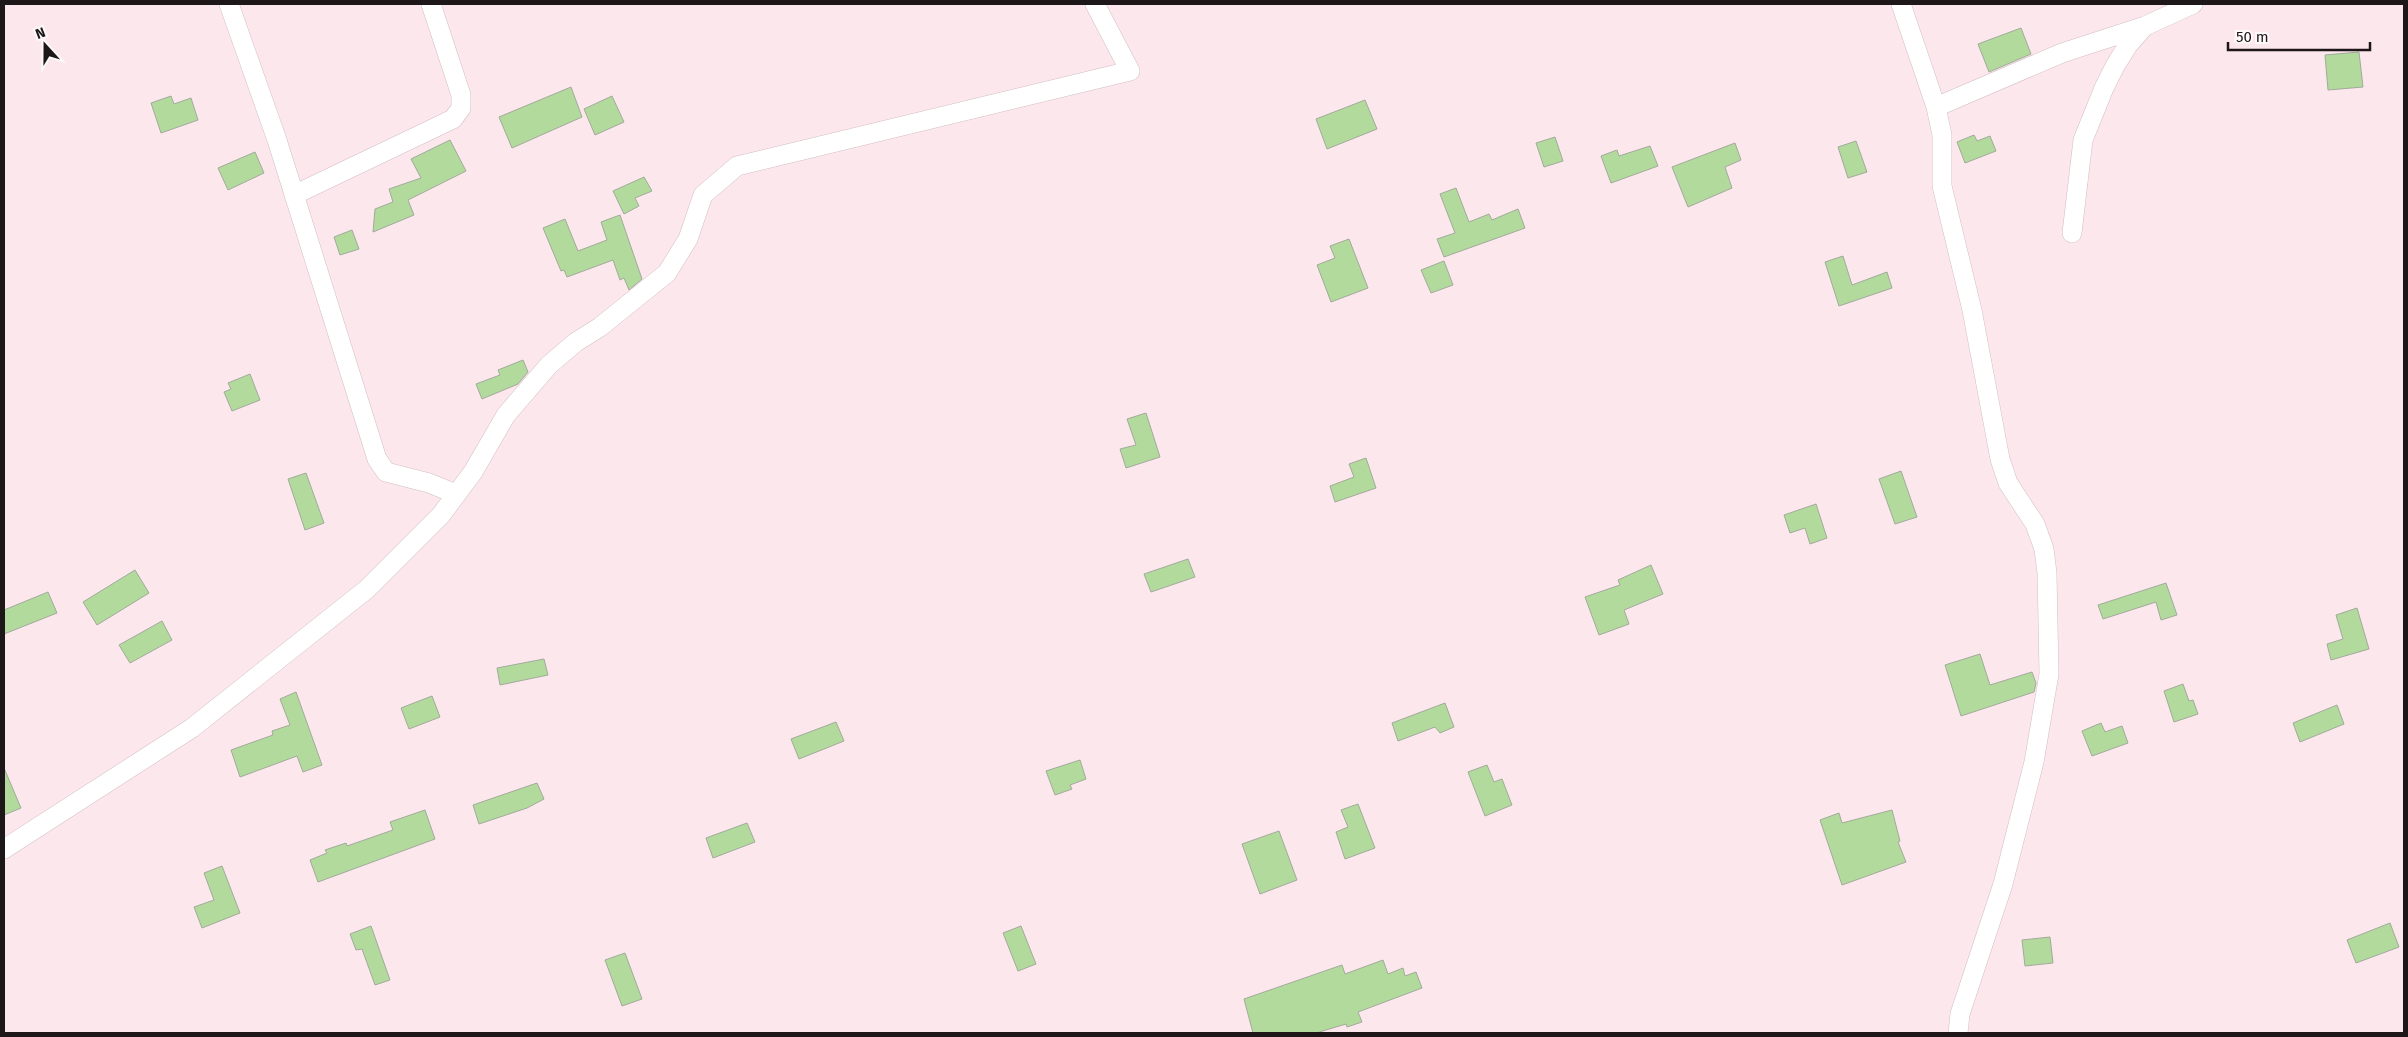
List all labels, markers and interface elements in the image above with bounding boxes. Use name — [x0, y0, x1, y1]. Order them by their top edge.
north arrow — [20, 20, 70, 70]
scale bar — [2228, 20, 2370, 52]
text: N — [33, 24, 48, 43]
text: 50 m — [2236, 28, 2269, 46]

